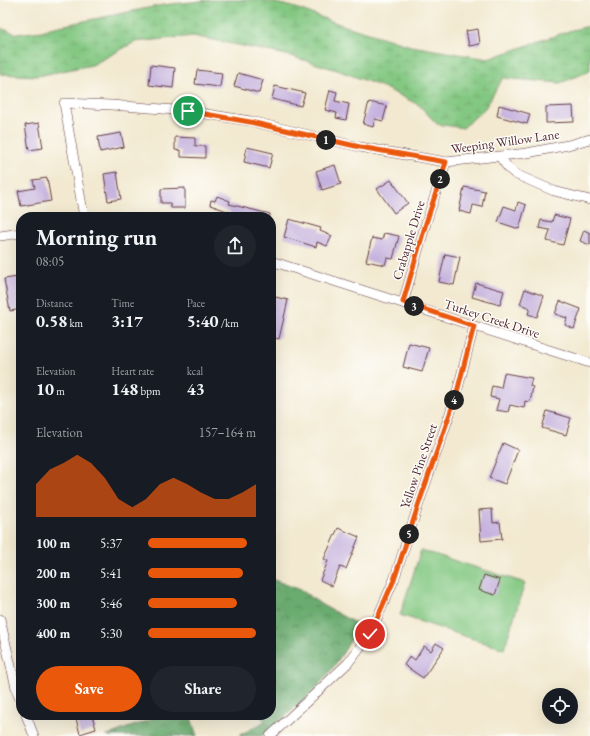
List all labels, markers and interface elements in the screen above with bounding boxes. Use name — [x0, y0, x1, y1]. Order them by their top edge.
pin — [171, 94, 205, 128]
icon: arrive — [177, 100, 199, 122]
street label: Weeping Willow Lane — [450, 125, 560, 158]
pin: 1 — [316, 130, 336, 150]
text: 1 — [323, 133, 329, 147]
pin: 2 — [430, 169, 450, 189]
text: 2 — [437, 172, 443, 186]
street label: Crabapple Drive — [388, 198, 429, 282]
text: Morning run — [36, 223, 157, 252]
button: share — [214, 225, 256, 267]
text: 08:05 — [36, 253, 64, 270]
street label: Turkey Creek Drive — [442, 295, 542, 342]
text: Distance — [36, 296, 73, 310]
text: Time — [111, 296, 134, 310]
text: Pace — [187, 296, 205, 310]
pin: 3 — [404, 296, 424, 316]
text: 3 — [411, 299, 417, 313]
text: 0.58 — [36, 310, 67, 332]
text: 3:17 — [111, 310, 143, 332]
text: 5:40 — [187, 310, 218, 332]
text: km — [67, 316, 83, 330]
text: /km — [218, 316, 239, 330]
text: Elevation — [36, 364, 76, 378]
text: Heart rate — [111, 364, 154, 378]
text: kcal — [187, 364, 203, 378]
text: 10 — [36, 378, 54, 400]
text: 148 — [111, 378, 138, 400]
text: 43 — [187, 378, 205, 400]
text: m — [54, 384, 65, 398]
text: bpm — [138, 384, 160, 398]
pin: 4 — [444, 390, 464, 410]
text: 4 — [451, 393, 457, 407]
street label: Yellow Pine Street — [396, 421, 441, 511]
text: Elevation — [36, 424, 83, 441]
text: 157–164 m — [199, 424, 256, 441]
pin: 5 — [399, 524, 419, 544]
text: 5 — [406, 527, 412, 541]
text: 100 m — [36, 535, 70, 552]
text: 5:37 — [100, 535, 122, 552]
text: 200 m — [36, 565, 70, 582]
text: 5:41 — [100, 565, 122, 582]
text: 300 m — [36, 595, 70, 612]
text: 5:46 — [100, 595, 122, 612]
pin — [353, 617, 387, 651]
icon: check — [359, 623, 381, 645]
text: 400 m — [36, 625, 70, 642]
text: 5:30 — [100, 625, 122, 642]
button: Save — [36, 666, 142, 712]
button: Share — [150, 666, 256, 712]
map controls — [542, 688, 578, 724]
button: locate — [542, 688, 578, 724]

